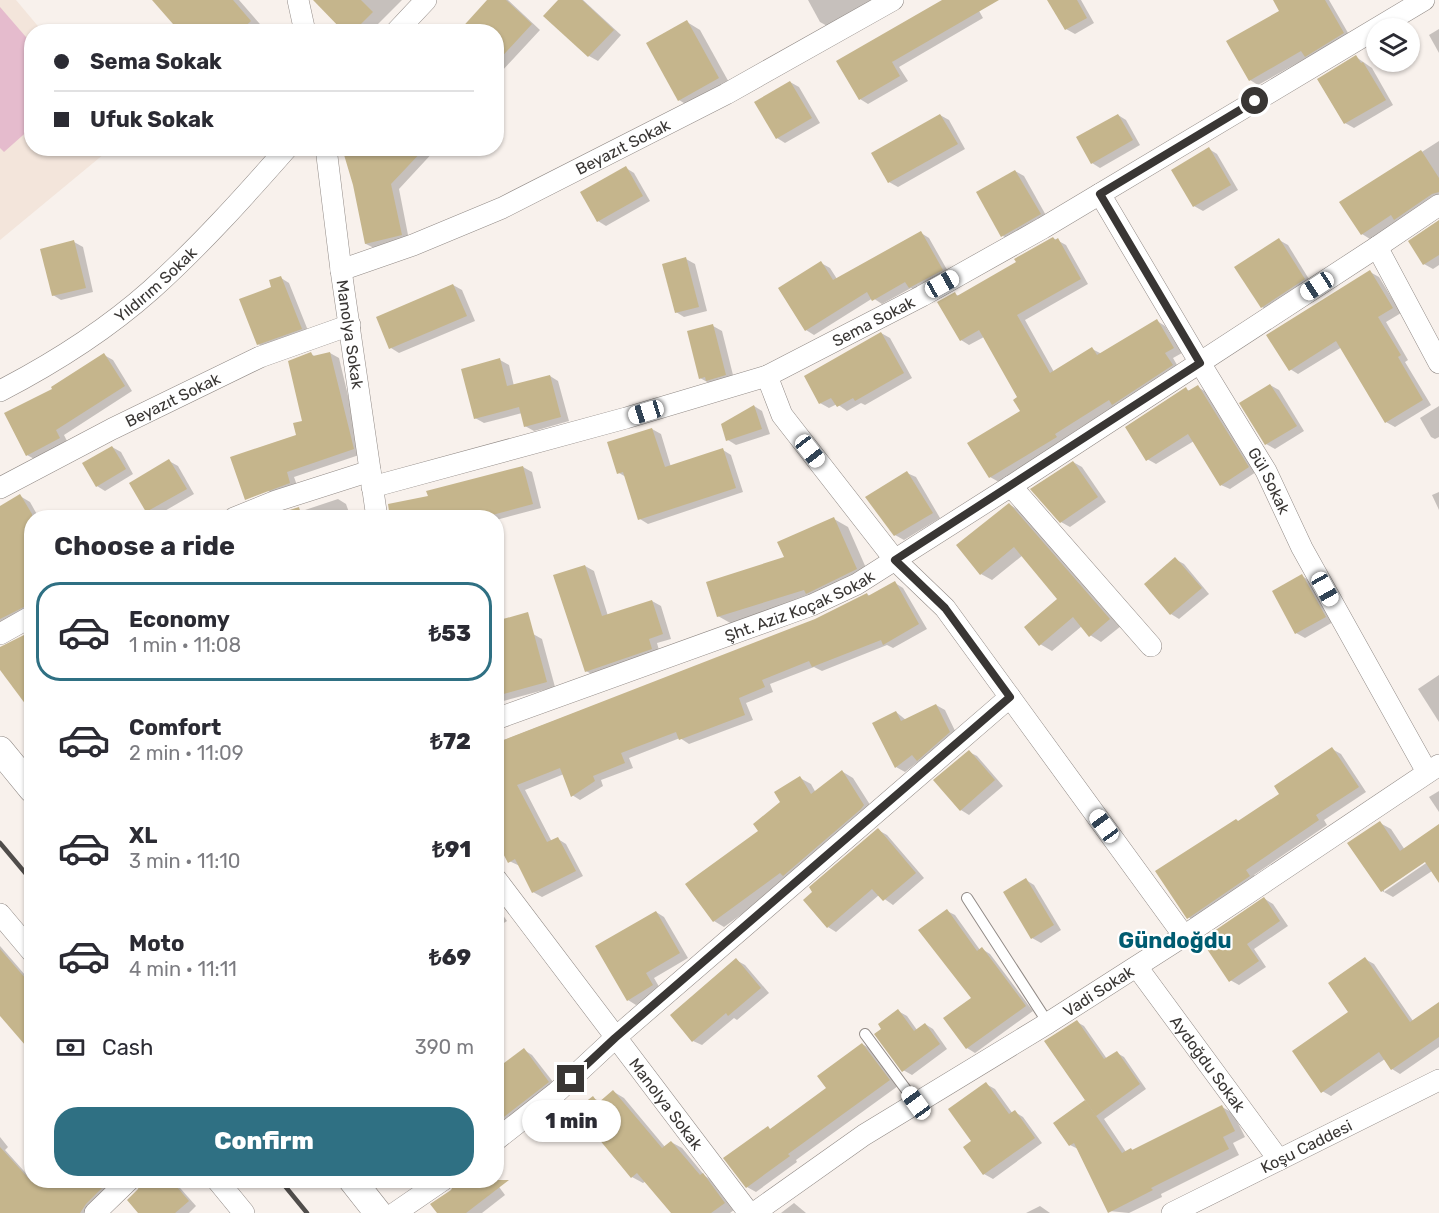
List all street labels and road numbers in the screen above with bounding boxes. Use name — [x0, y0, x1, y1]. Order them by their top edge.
street label: Beyazıt Sokak — [572, 114, 674, 178]
street label: Yıldırım Sokak — [110, 242, 201, 326]
street label: Manolya Sokak — [333, 279, 368, 391]
street label: Sema Sokak — [829, 292, 918, 350]
street label: Beyazıt Sokak — [122, 368, 224, 431]
street label: Gül Sokak — [1244, 444, 1295, 518]
street label: Şht. Aziz Koçak Sokak — [722, 566, 879, 645]
street label: Vadi Sokak — [1059, 961, 1138, 1020]
street label: Aydoğdu Sokak — [1167, 1012, 1250, 1116]
street label: Manolya Sokak — [625, 1054, 707, 1154]
street label: Koşu Caddesi — [1257, 1115, 1355, 1177]

